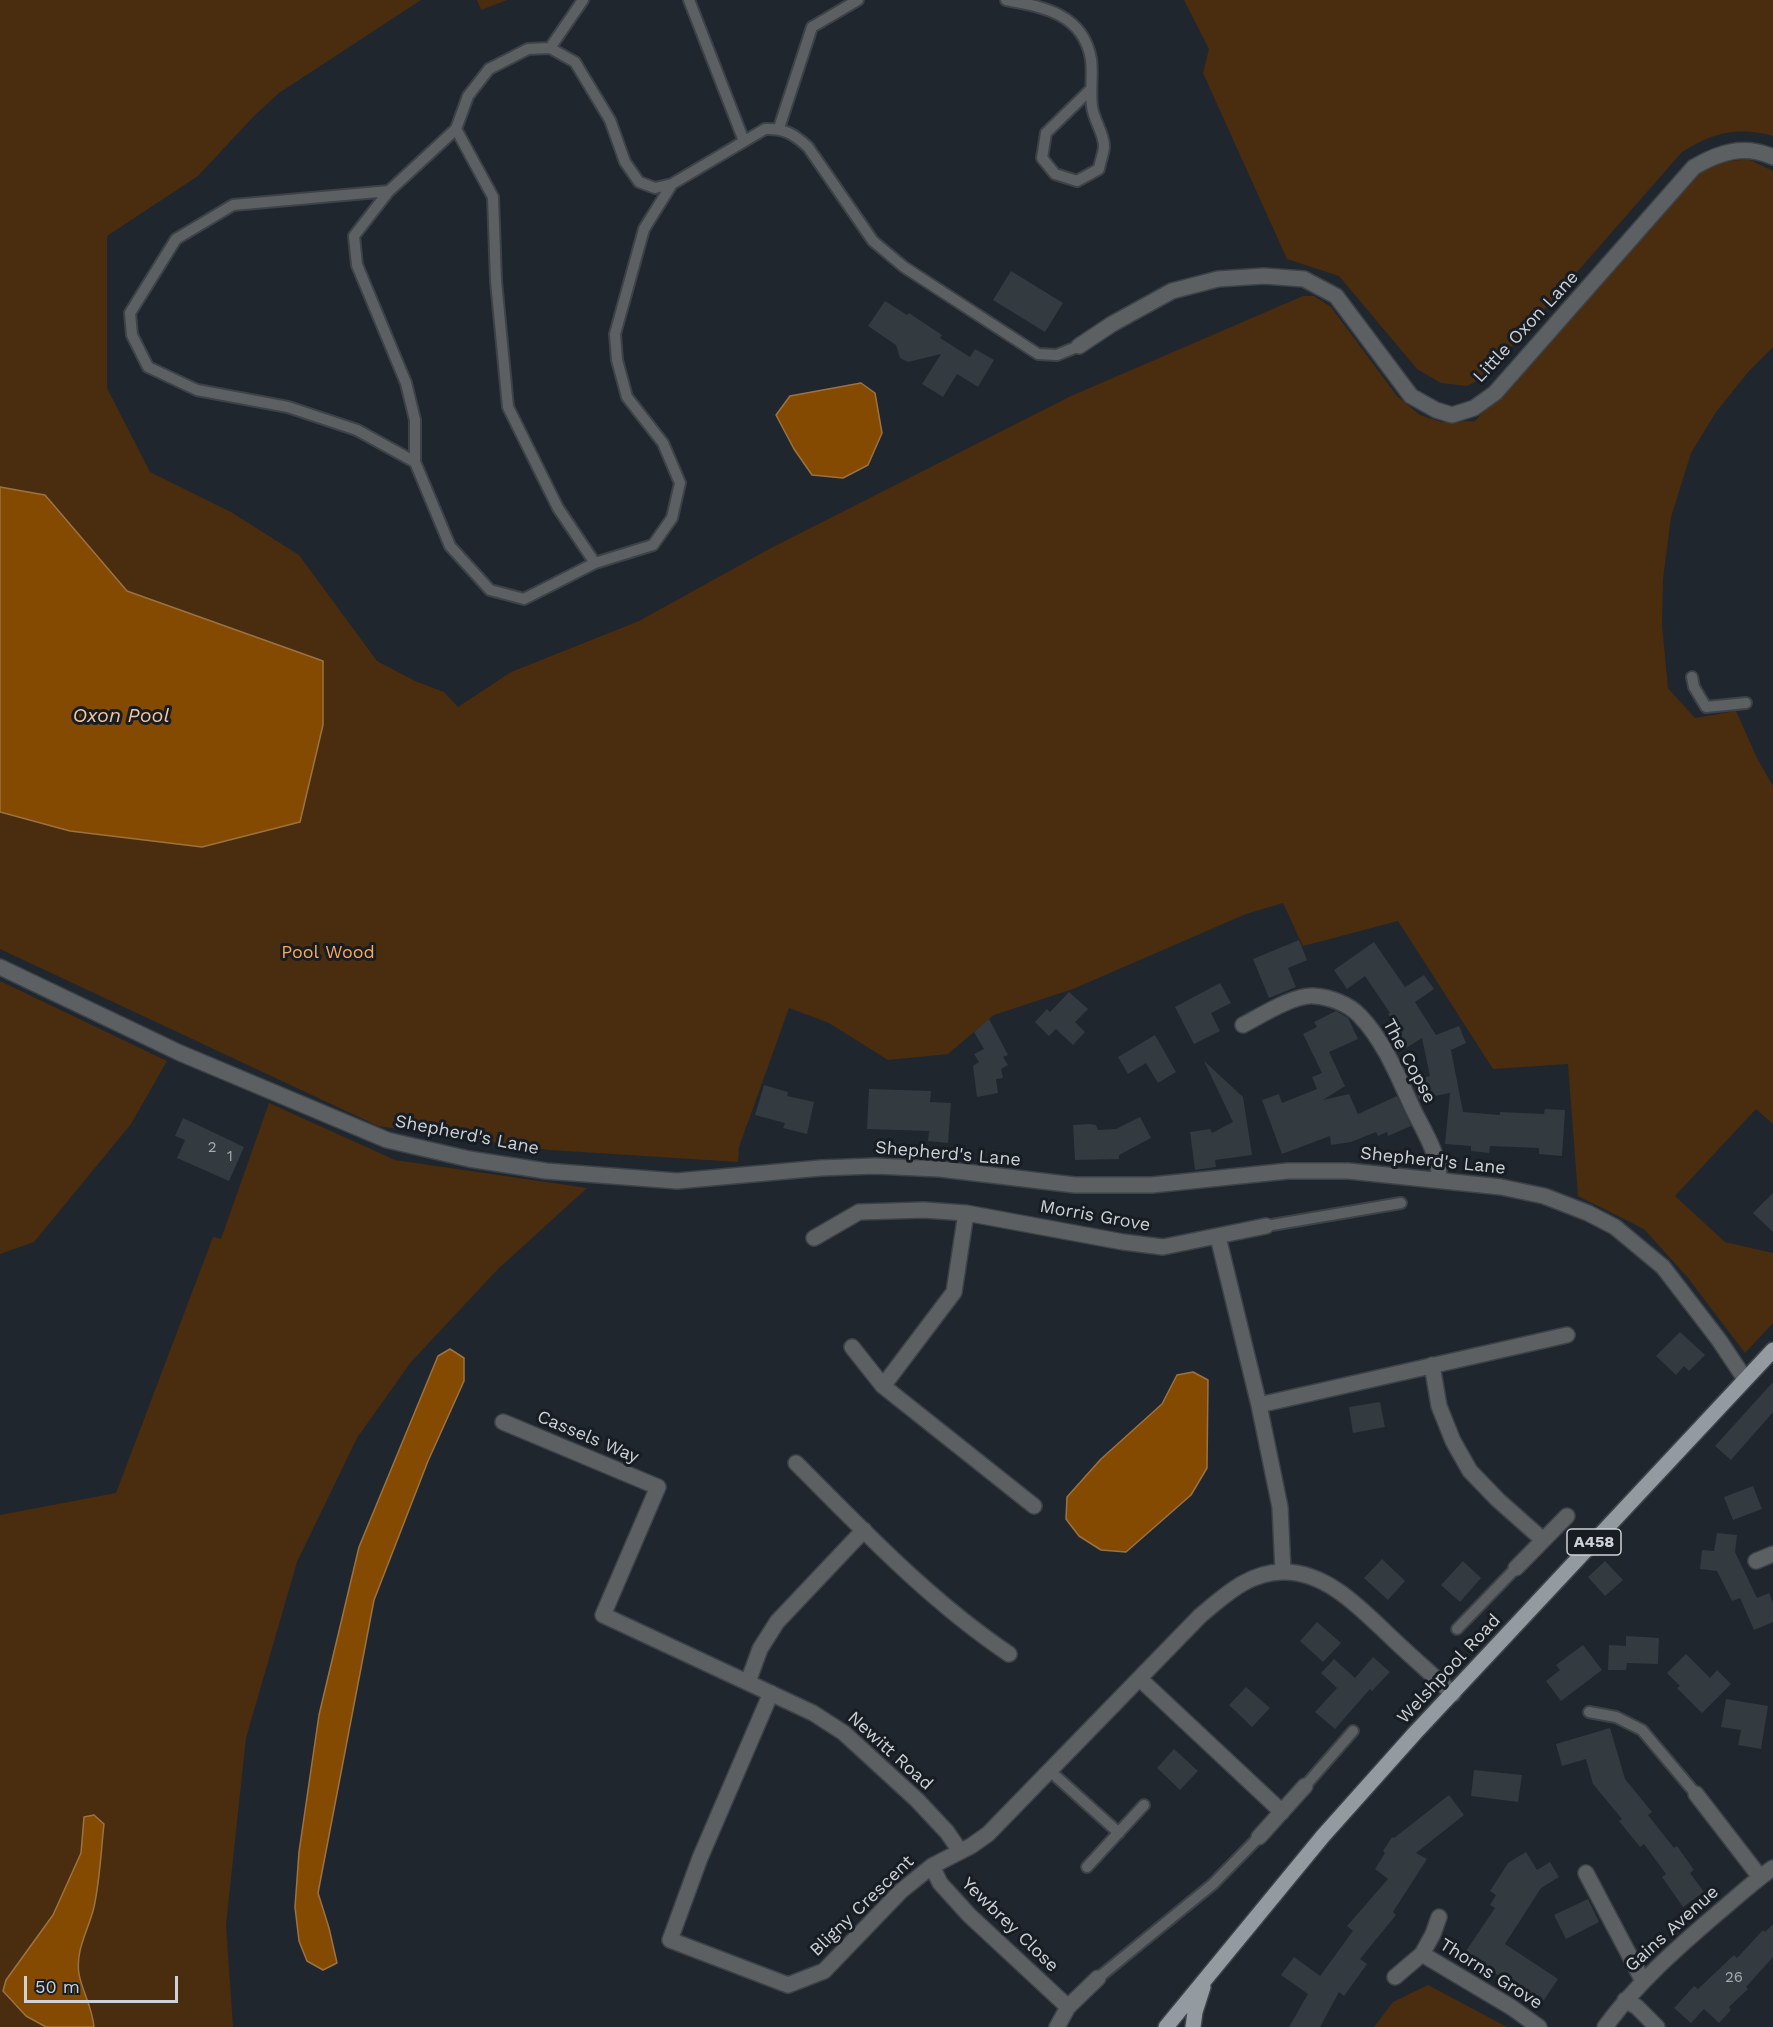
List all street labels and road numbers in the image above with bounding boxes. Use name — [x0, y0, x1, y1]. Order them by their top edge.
street label: Little Oxon Lane — [1469, 267, 1583, 387]
street label: The Copse — [1378, 1015, 1440, 1107]
street label: Shepherd's Lane — [393, 1110, 541, 1160]
street label: Shepherd's Lane — [874, 1137, 1022, 1171]
street label: Shepherd's Lane — [1359, 1143, 1507, 1179]
street label: Morris Grove — [1038, 1196, 1152, 1236]
street label: Cassels Way — [534, 1406, 642, 1468]
road number: A458 — [1567, 1529, 1621, 1555]
street label: Welshpool Road — [1393, 1610, 1505, 1728]
street label: Newitt Road — [843, 1707, 937, 1795]
street label: Bligny Crescent — [805, 1851, 919, 1961]
street label: Yewbrey Close — [957, 1873, 1063, 1977]
street label: Gains Avenue — [1621, 1881, 1723, 1977]
street label: Thorns Grove — [1436, 1934, 1546, 2014]

